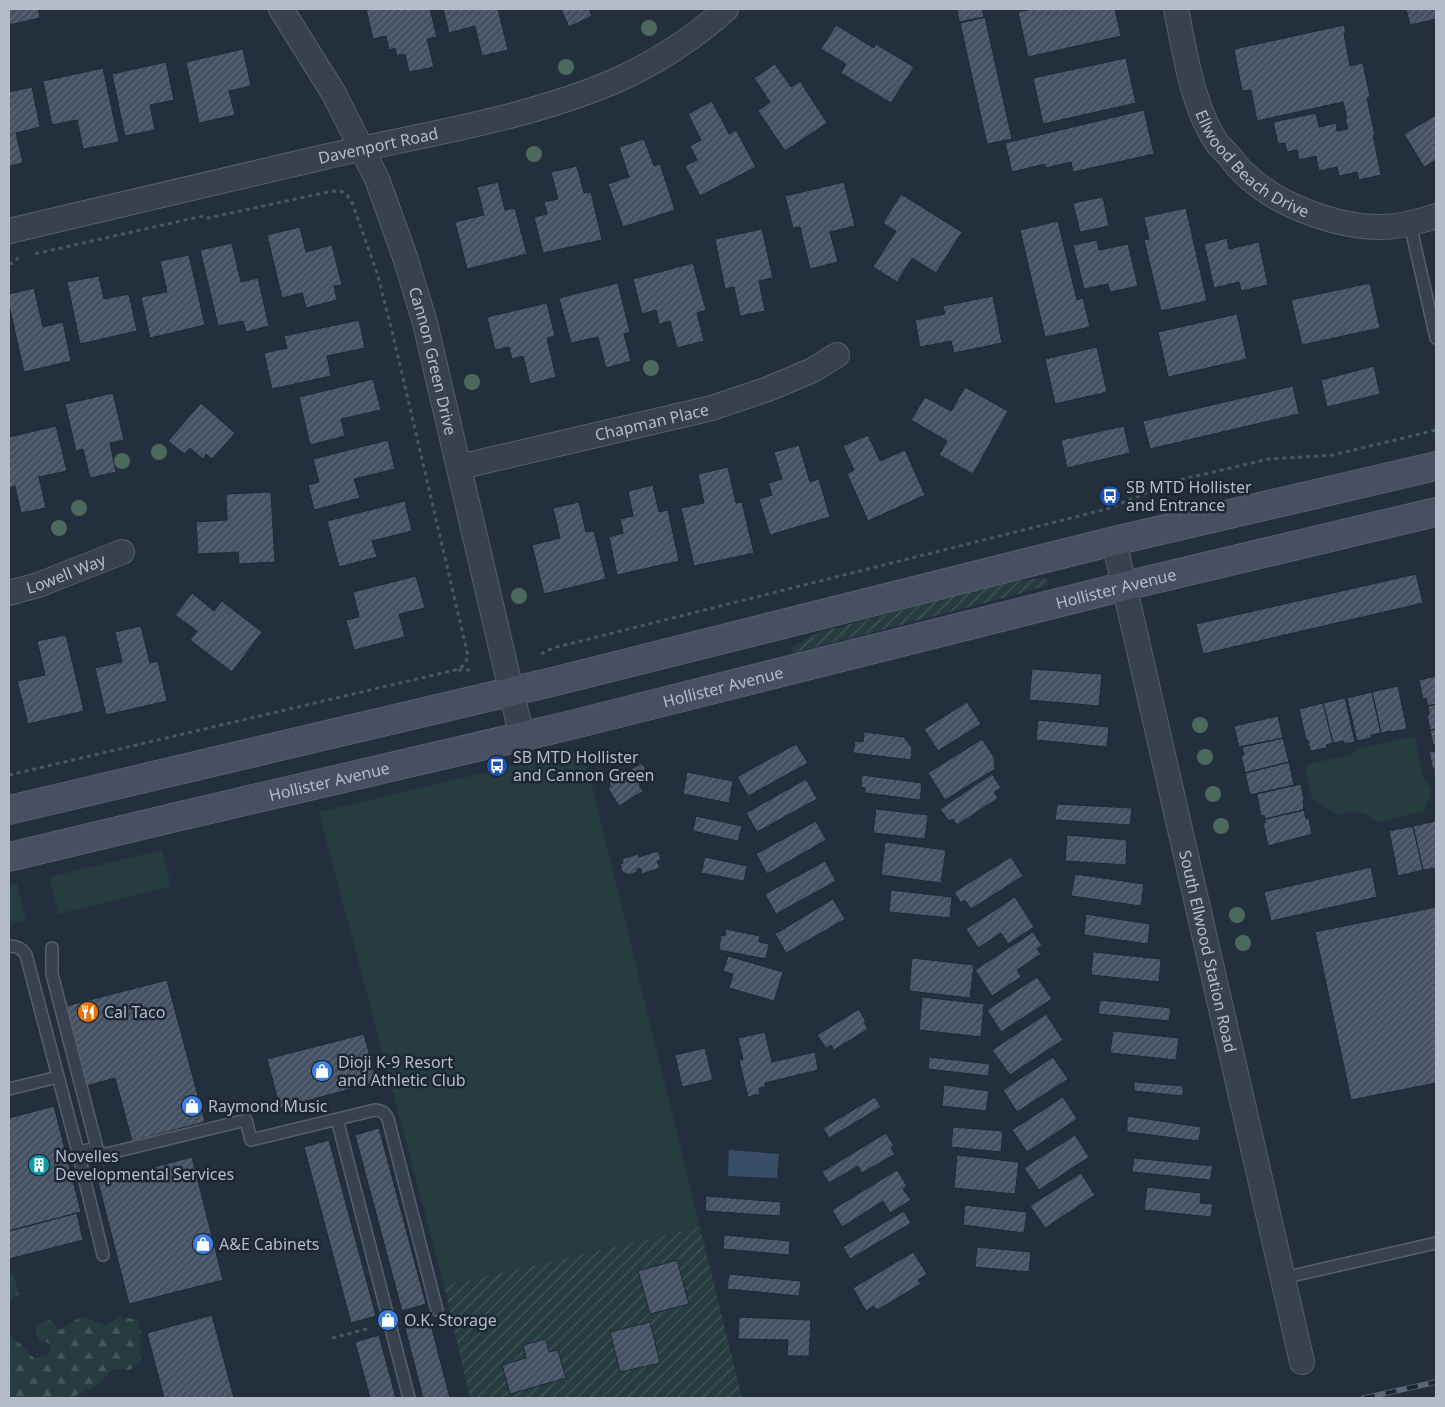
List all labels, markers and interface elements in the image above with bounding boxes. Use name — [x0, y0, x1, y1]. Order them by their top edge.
street label: Ellwood Beach Drive — [1190, 106, 1313, 223]
street label: Davenport Road — [316, 122, 440, 169]
street label: Cannon Green Drive — [404, 284, 462, 437]
street label: Chapman Place — [593, 398, 711, 446]
place label: SB MTD Hollister and Entrance — [1126, 476, 1252, 516]
bus stop icon: SB MTD Hollister and Entrance — [1098, 484, 1122, 508]
street label: Lowell Way — [24, 548, 110, 599]
street label: Hollister Avenue — [1053, 563, 1178, 614]
street label: Hollister Avenue — [660, 661, 786, 713]
place label: SB MTD Hollister and Cannon Green — [513, 746, 654, 786]
bus stop icon: SB MTD Hollister and Cannon Green — [485, 754, 509, 778]
street label: Hollister Avenue — [267, 757, 392, 806]
street label: South Ellwood Station Road — [1174, 848, 1242, 1055]
restaurant icon: Cal Taco — [76, 1000, 100, 1024]
place label: Cal Taco — [104, 1001, 165, 1023]
place label: Dioji K-9 Resort and Athletic Club — [338, 1051, 466, 1091]
shop icon: Dioji K-9 Resort and Athletic Club — [310, 1059, 334, 1083]
shop icon: Raymond Music — [180, 1094, 204, 1118]
place label: Raymond Music — [208, 1095, 328, 1117]
place label: Novelles Developmental Services — [55, 1145, 234, 1185]
building icon: Novelles Developmental Services — [27, 1153, 51, 1177]
shop icon: A&E Cabinets — [191, 1232, 215, 1256]
place label: A&E Cabinets — [219, 1233, 319, 1255]
shop icon: O.K. Storage — [376, 1308, 400, 1332]
place label: O.K. Storage — [404, 1309, 497, 1331]

